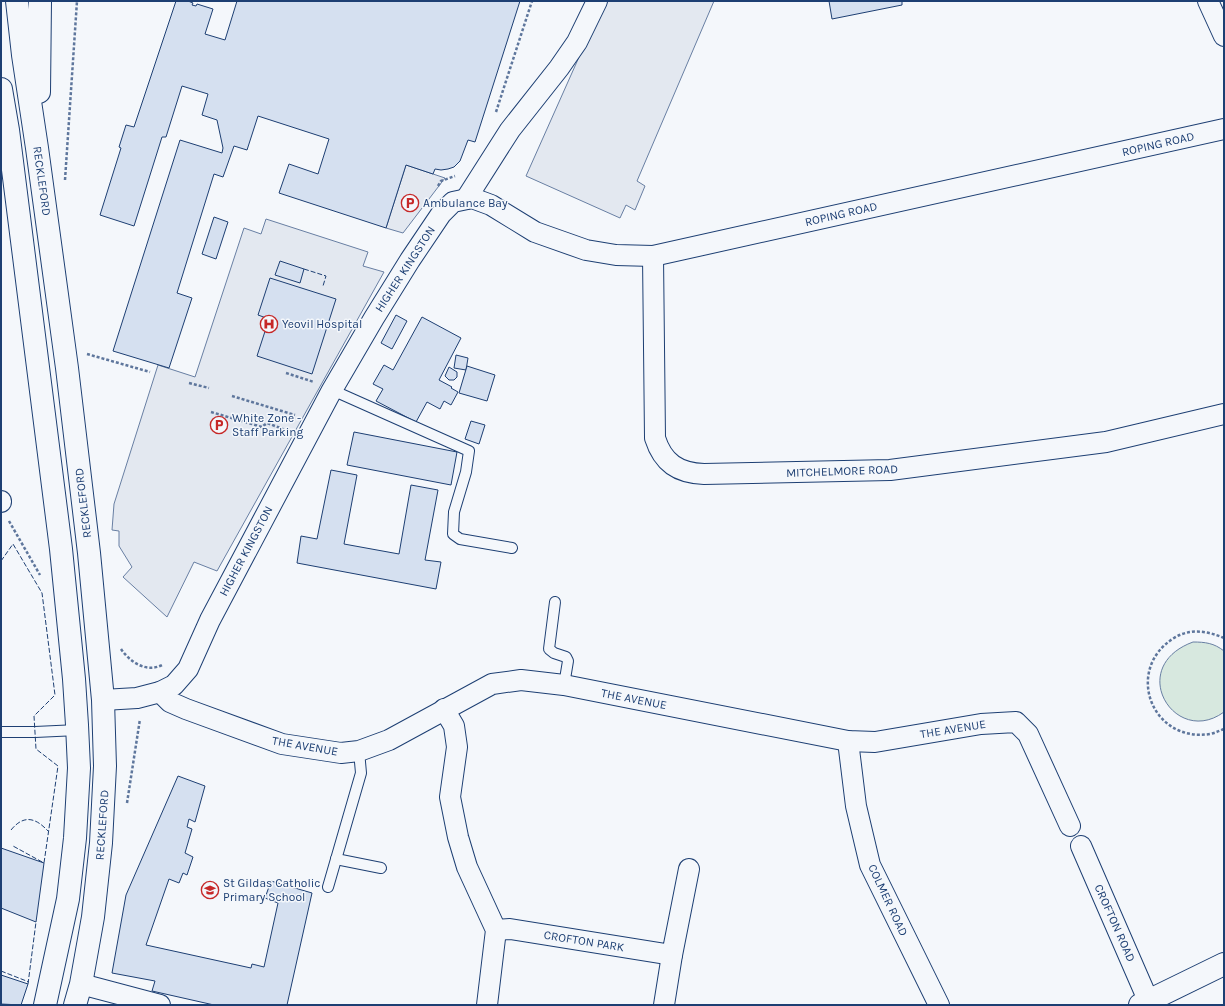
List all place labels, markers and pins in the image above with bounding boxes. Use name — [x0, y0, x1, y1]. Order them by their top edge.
parking icon: Ambulance Bay — [400, 193, 420, 213]
place label: Ambulance Bay — [423, 196, 508, 210]
hospital icon: Yeovil Hospital — [259, 314, 279, 334]
place label: Yeovil Hospital — [282, 317, 362, 331]
place label: White Zone - Staff Parking — [232, 411, 304, 439]
parking icon: White Zone - Staff Parking — [209, 415, 229, 435]
place label: St Gildas Catholic Primary School — [223, 876, 321, 904]
school or university icon: St Gildas Catholic Primary School — [200, 880, 220, 900]

